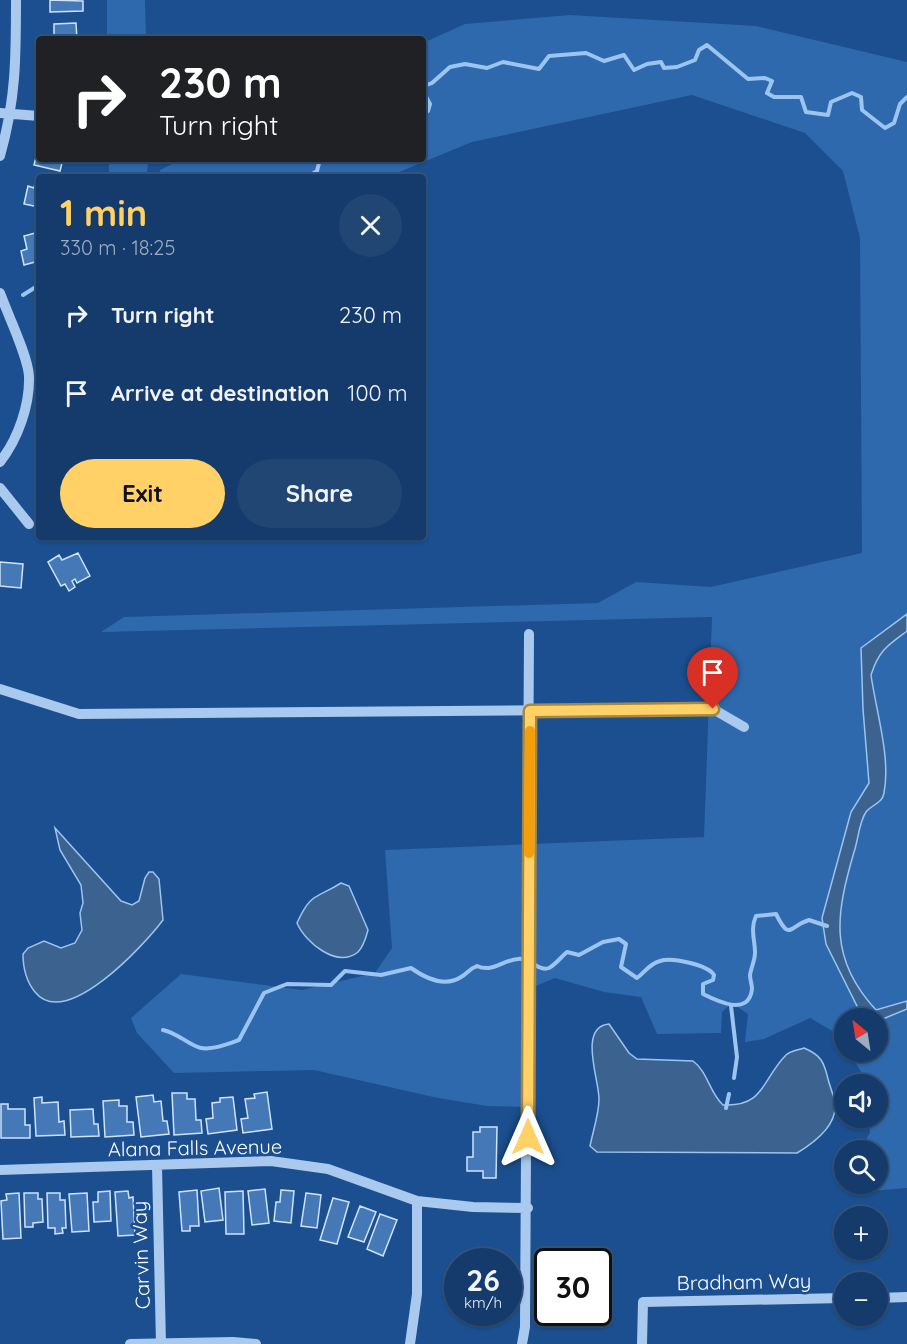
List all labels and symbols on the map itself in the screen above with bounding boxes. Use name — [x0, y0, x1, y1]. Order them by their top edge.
pin — [687, 647, 738, 709]
north arrow — [834, 1008, 888, 1062]
position arrow — [496, 1105, 560, 1169]
street label: Alana Falls Avenue — [108, 1133, 282, 1162]
street label: Carvin Way — [126, 1200, 155, 1310]
speed limit sign: 30 — [534, 1248, 612, 1326]
street label: Bradham Way — [677, 1268, 811, 1295]

